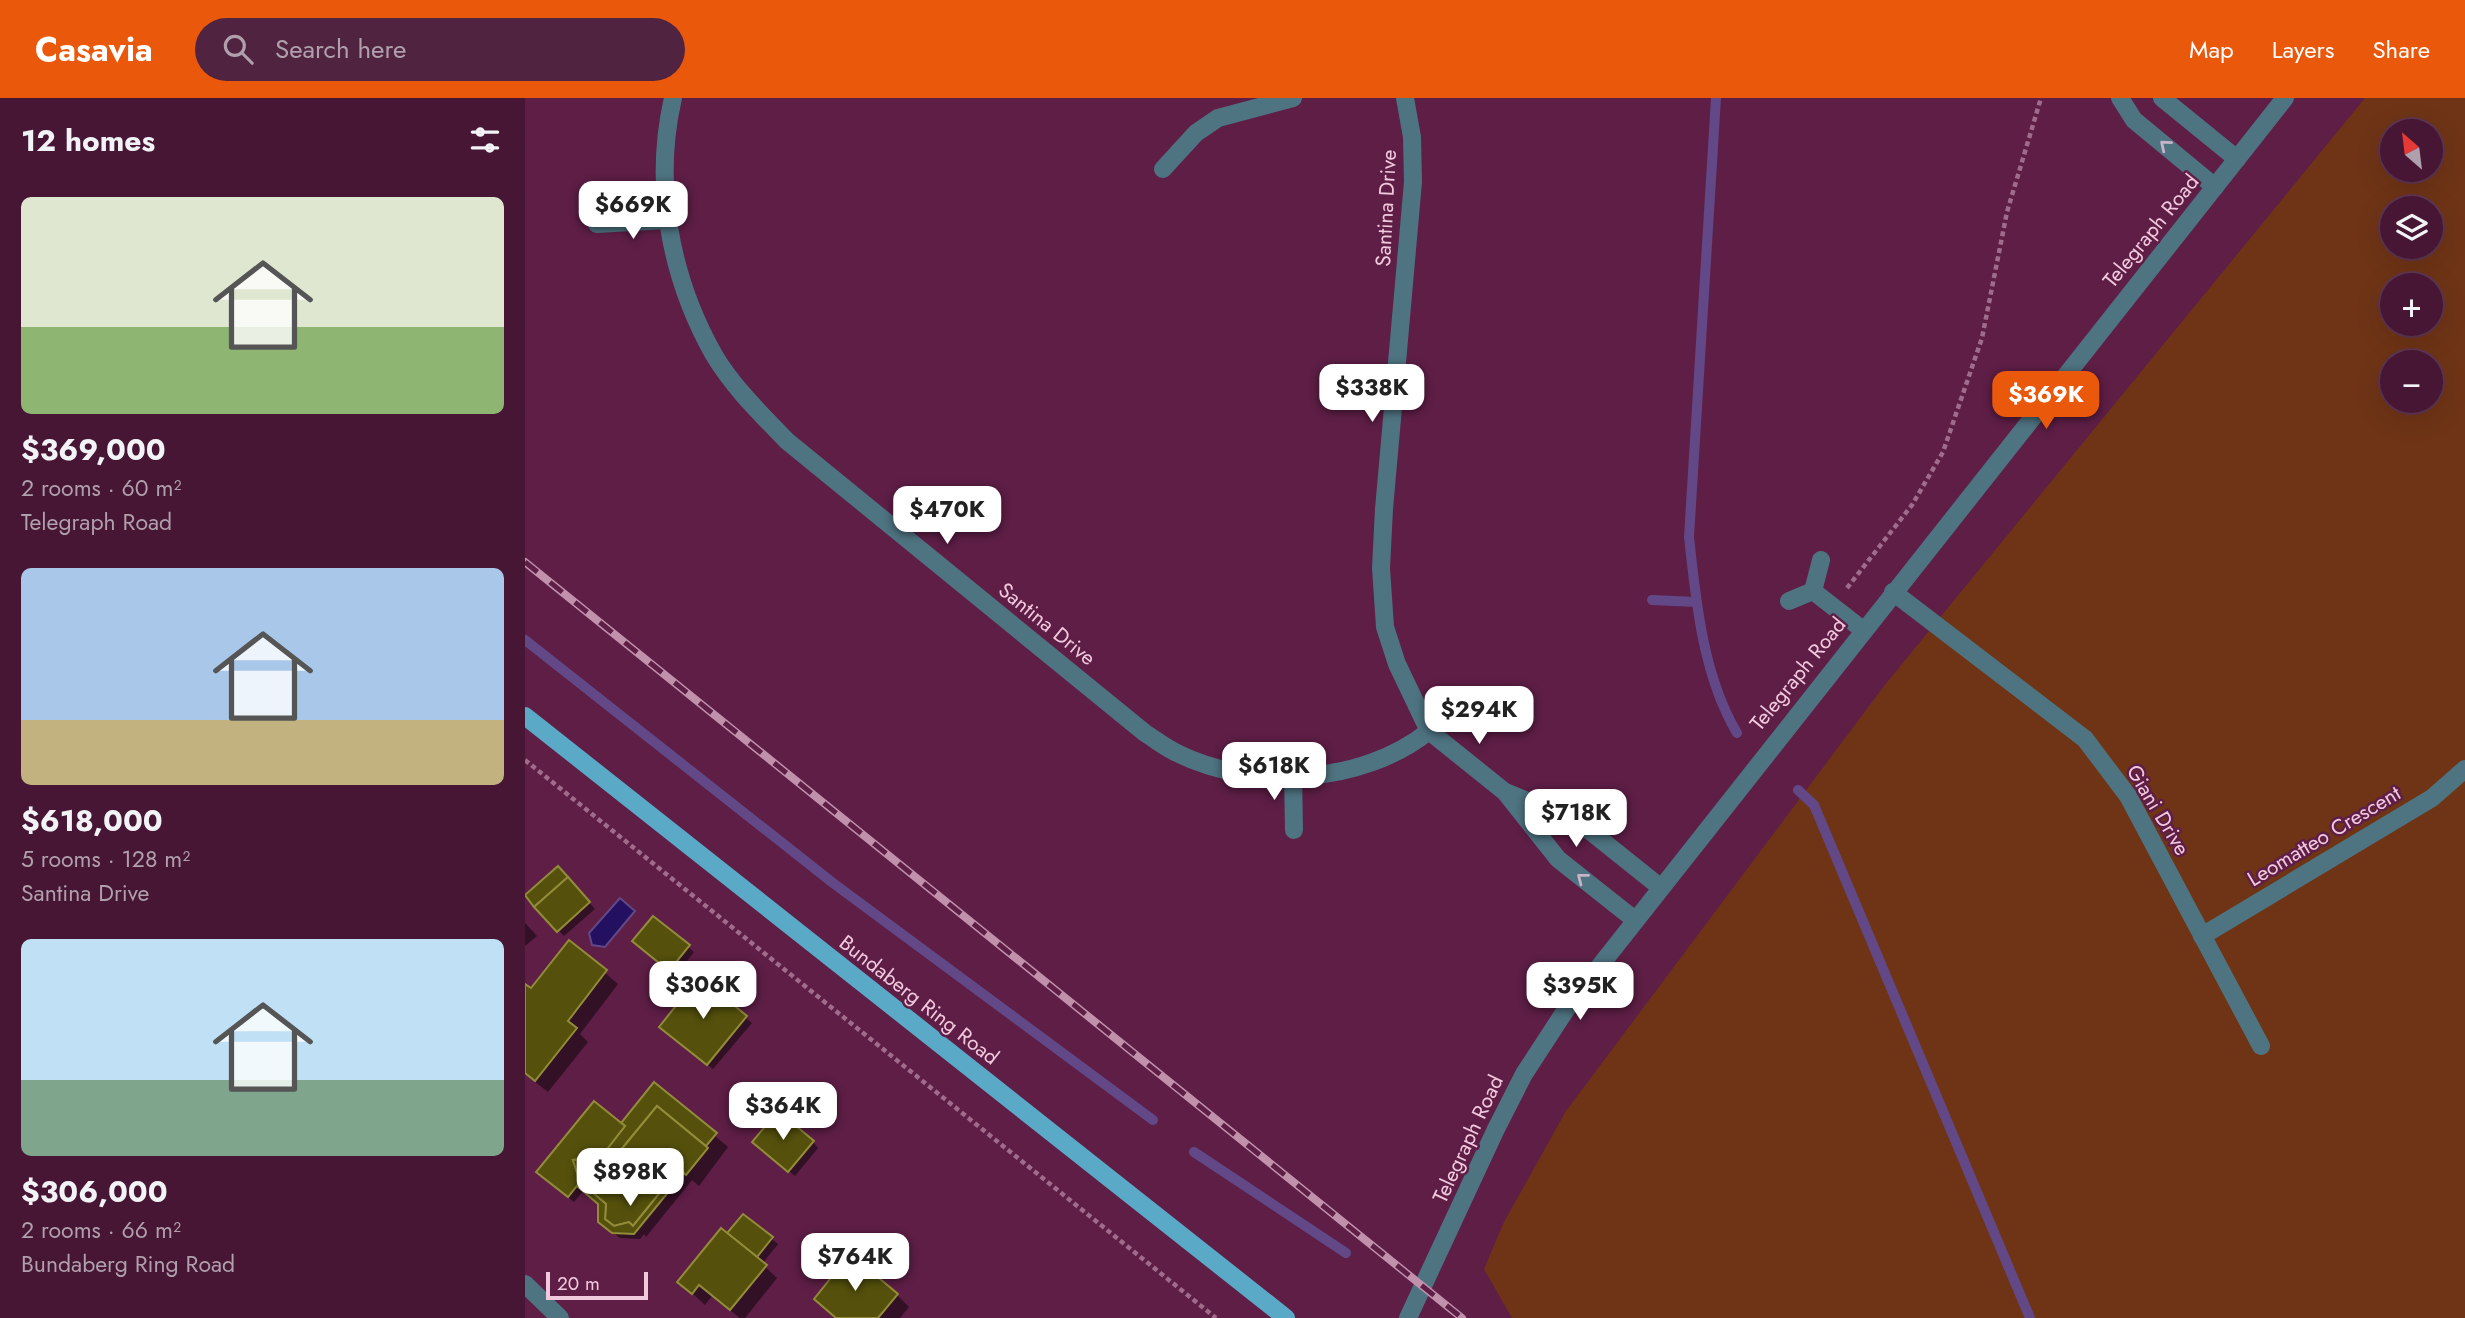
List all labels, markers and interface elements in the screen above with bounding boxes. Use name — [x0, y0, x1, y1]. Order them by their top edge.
search box — [195, 18, 685, 81]
text: Casavia — [35, 26, 153, 73]
icon: search — [219, 30, 257, 68]
text: Search here — [275, 30, 406, 68]
text: Map — [2189, 32, 2234, 67]
text: Layers — [2272, 32, 2334, 67]
text: Share — [2372, 32, 2430, 67]
text: 12 homes — [21, 119, 155, 162]
north arrow — [2380, 119, 2443, 182]
map controls — [2380, 119, 2443, 413]
icon: filters — [466, 121, 504, 159]
one-way arrow — [2160, 141, 2173, 153]
street label: Santina Drive — [1368, 148, 1404, 267]
street label: Telegraph Road — [2096, 168, 2206, 294]
pin: $669K — [584, 181, 682, 241]
text: $669K — [595, 187, 671, 221]
button: layers — [2380, 196, 2443, 259]
icon: home — [200, 242, 326, 368]
button: + — [2380, 273, 2443, 336]
button: − — [2380, 350, 2443, 413]
pin: $338K — [1323, 364, 1421, 424]
text: $338K — [1335, 370, 1409, 404]
pin: $369K — [1997, 372, 2095, 431]
text: $369K — [2008, 377, 2084, 411]
text: $369,000 — [21, 428, 166, 471]
text: 2 rooms · 60 m² — [21, 471, 181, 505]
pin: $470K — [898, 486, 996, 546]
text: $470K — [909, 492, 985, 526]
text: Telegraph Road — [21, 505, 172, 539]
street label: Santina Drive — [992, 575, 1102, 673]
street label: Telegraph Road — [1743, 611, 1853, 737]
icon: home — [200, 613, 326, 739]
pin: $294K — [1430, 686, 1528, 746]
text: $294K — [1441, 692, 1517, 726]
pin: $618K — [1225, 742, 1323, 802]
text: $618K — [1238, 748, 1310, 782]
street label: Giani Drive — [2119, 759, 2197, 861]
street label: Leomatteo Crescent — [2242, 778, 2406, 894]
pin: $718K — [1527, 790, 1625, 849]
text: $718K — [1541, 795, 1611, 829]
text: $618,000 — [21, 799, 163, 842]
text: 5 rooms · 128 m² — [21, 842, 190, 876]
one-way arrow — [1577, 873, 1589, 886]
text: Santina Drive — [21, 876, 149, 910]
street label: Bundaberg Ring Road — [833, 928, 1005, 1072]
pin: $306K — [654, 962, 752, 1021]
pin: $395K — [1531, 962, 1629, 1022]
text: $306K — [665, 967, 741, 1001]
text: $395K — [1543, 968, 1617, 1002]
icon: home — [200, 984, 326, 1110]
street label: Telegraph Road — [1425, 1070, 1511, 1208]
pin: $364K — [734, 1082, 832, 1142]
text: $364K — [745, 1088, 821, 1122]
pin: $898K — [581, 1148, 679, 1208]
text: $898K — [593, 1154, 667, 1188]
text: $306,000 — [21, 1170, 168, 1213]
text: 2 rooms · 66 m² — [21, 1213, 181, 1247]
pin: $764K — [806, 1234, 904, 1293]
text: $764K — [817, 1239, 893, 1273]
text: Bundaberg Ring Road — [21, 1247, 235, 1281]
scale bar — [546, 1269, 647, 1301]
text: 20 m — [557, 1270, 600, 1297]

